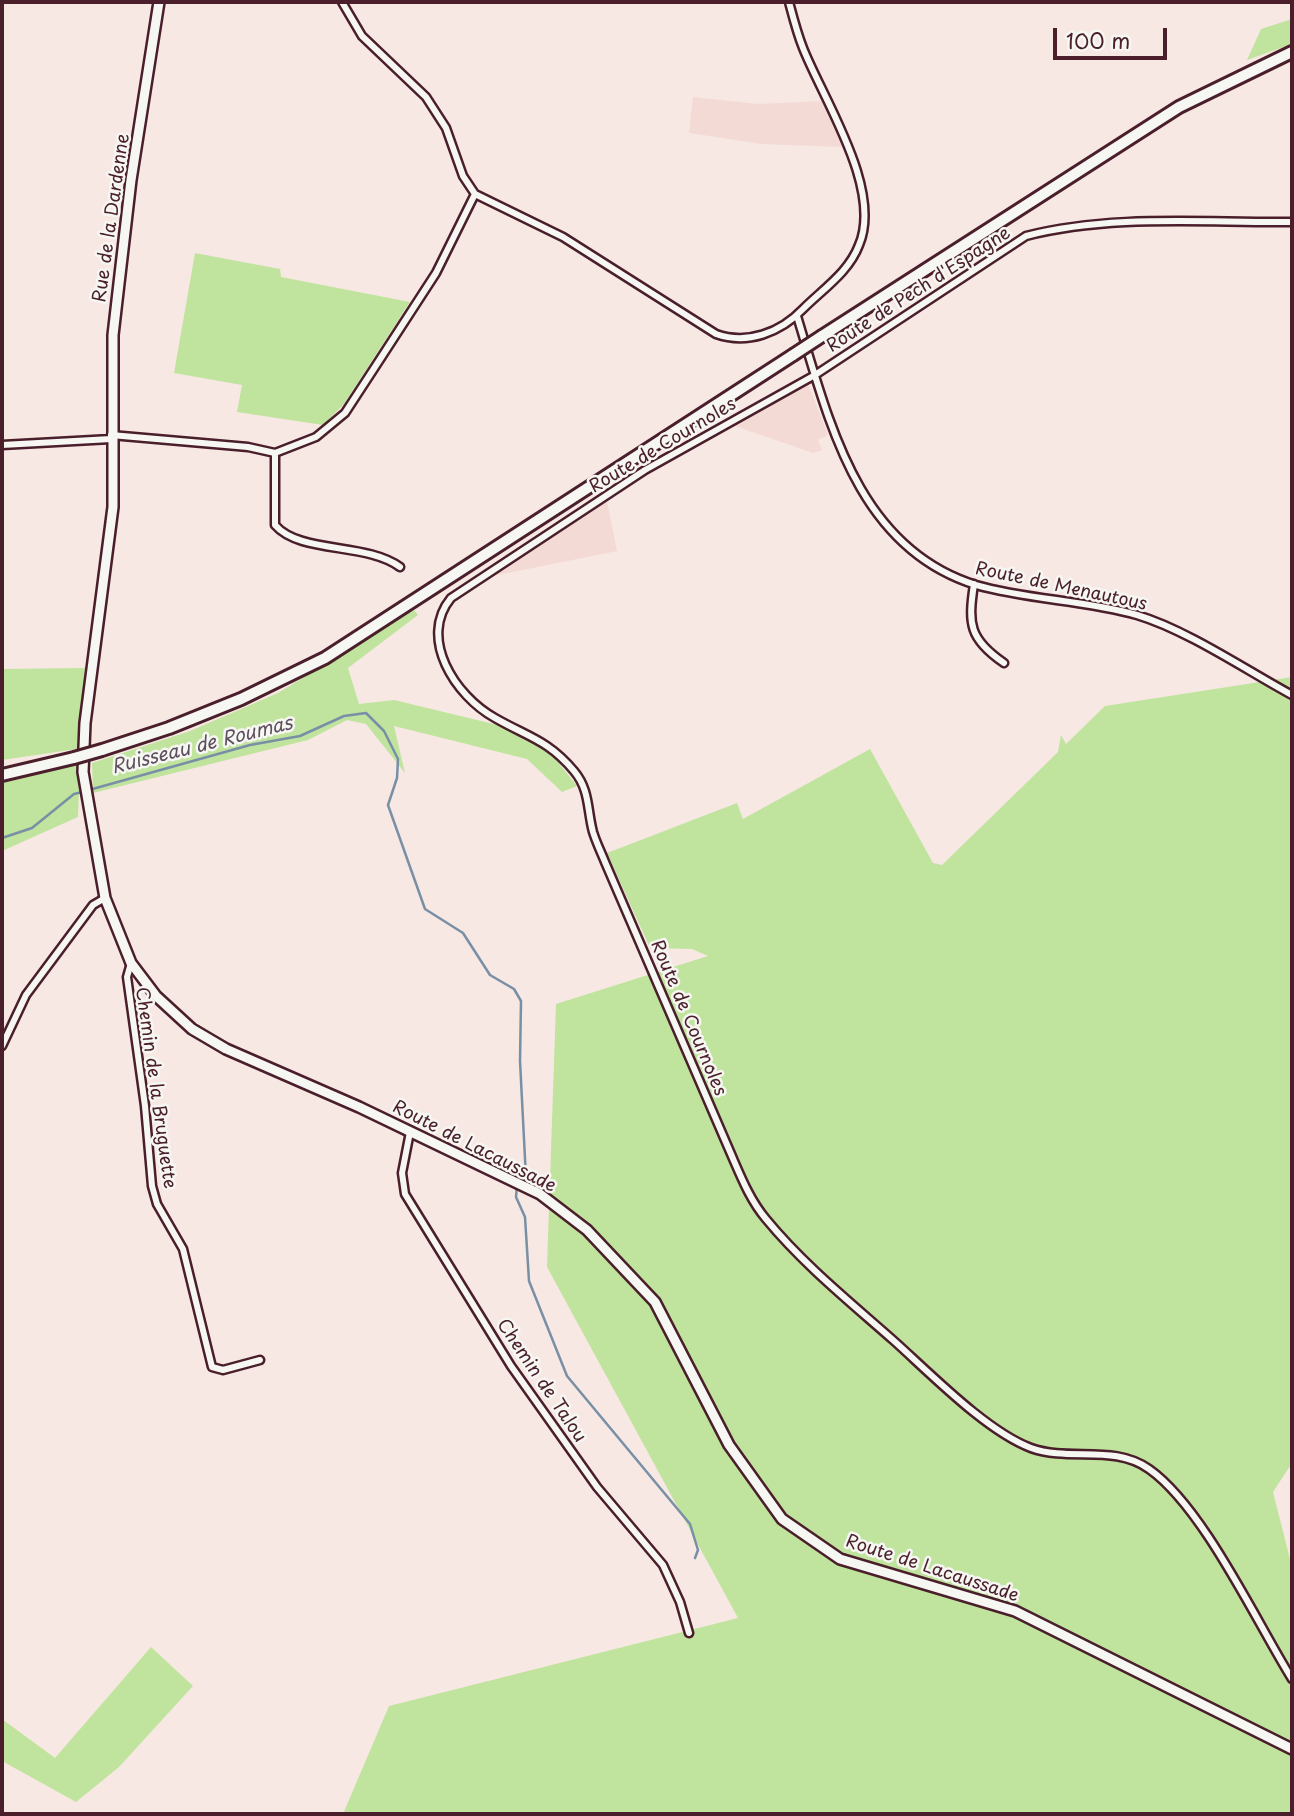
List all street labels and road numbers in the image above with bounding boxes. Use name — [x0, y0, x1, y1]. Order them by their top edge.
street label: Rue de la Dardenne — [89, 132, 135, 304]
street label: Route de Pech d'Espagne — [823, 222, 1015, 358]
street label: Route de Cournoles — [586, 394, 740, 498]
street label: Route de Menautous — [973, 558, 1149, 616]
street label: Route de Cournoles — [645, 937, 731, 1099]
street label: Chemin de la Bruguette — [130, 986, 180, 1190]
street label: Route de Lacaussade — [389, 1096, 559, 1198]
street label: Chemin de Talou — [492, 1315, 590, 1447]
street label: Route de Lacaussade — [843, 1531, 1021, 1607]

